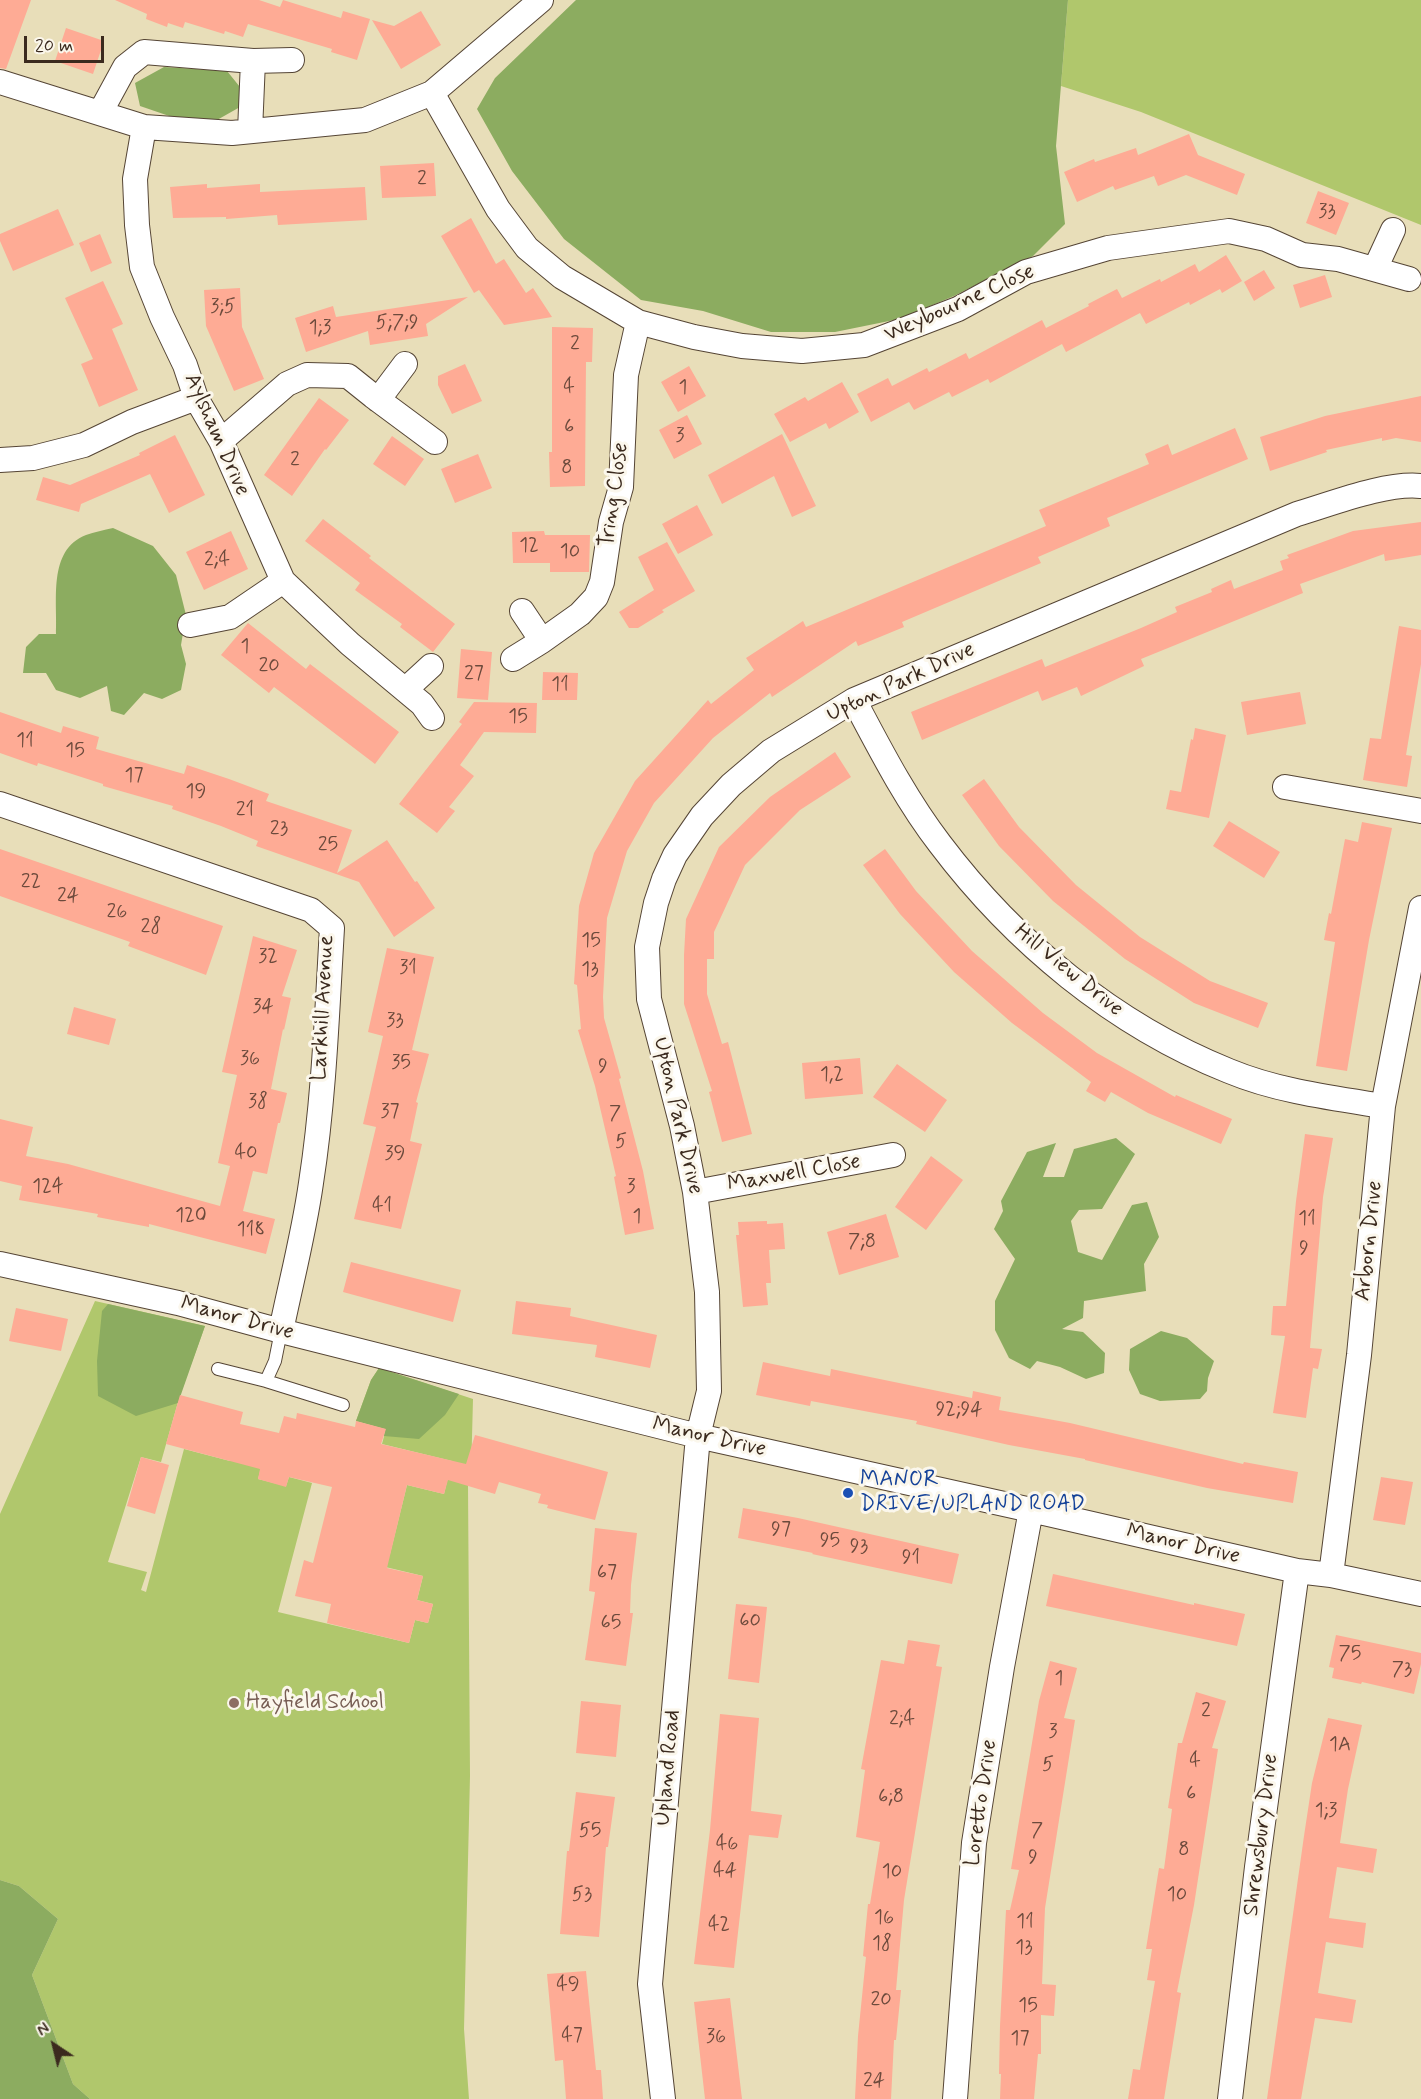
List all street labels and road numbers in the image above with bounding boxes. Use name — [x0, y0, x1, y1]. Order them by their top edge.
street label: Weybourne Close — [881, 259, 1039, 349]
street label: Aylsham Drive — [177, 370, 255, 500]
street label: Tring Close — [595, 441, 635, 549]
street label: Upton Park Drive — [823, 637, 979, 729]
street label: Hill View Drive — [1008, 919, 1128, 1023]
street label: Larkhill Avenue — [307, 935, 341, 1081]
street label: Upton Park Drive — [646, 1035, 708, 1197]
street label: Maxwell Close — [725, 1149, 863, 1199]
street label: Arborn Drive — [1351, 1180, 1389, 1302]
street label: Manor Drive — [178, 1291, 296, 1347]
street label: Manor Drive — [650, 1412, 768, 1464]
street label: Manor Drive — [1124, 1519, 1242, 1571]
street label: Upland Road — [651, 1709, 687, 1827]
street label: Loretto Drive — [960, 1738, 1004, 1868]
street label: Shrewsbury Drive — [1239, 1752, 1285, 1918]

